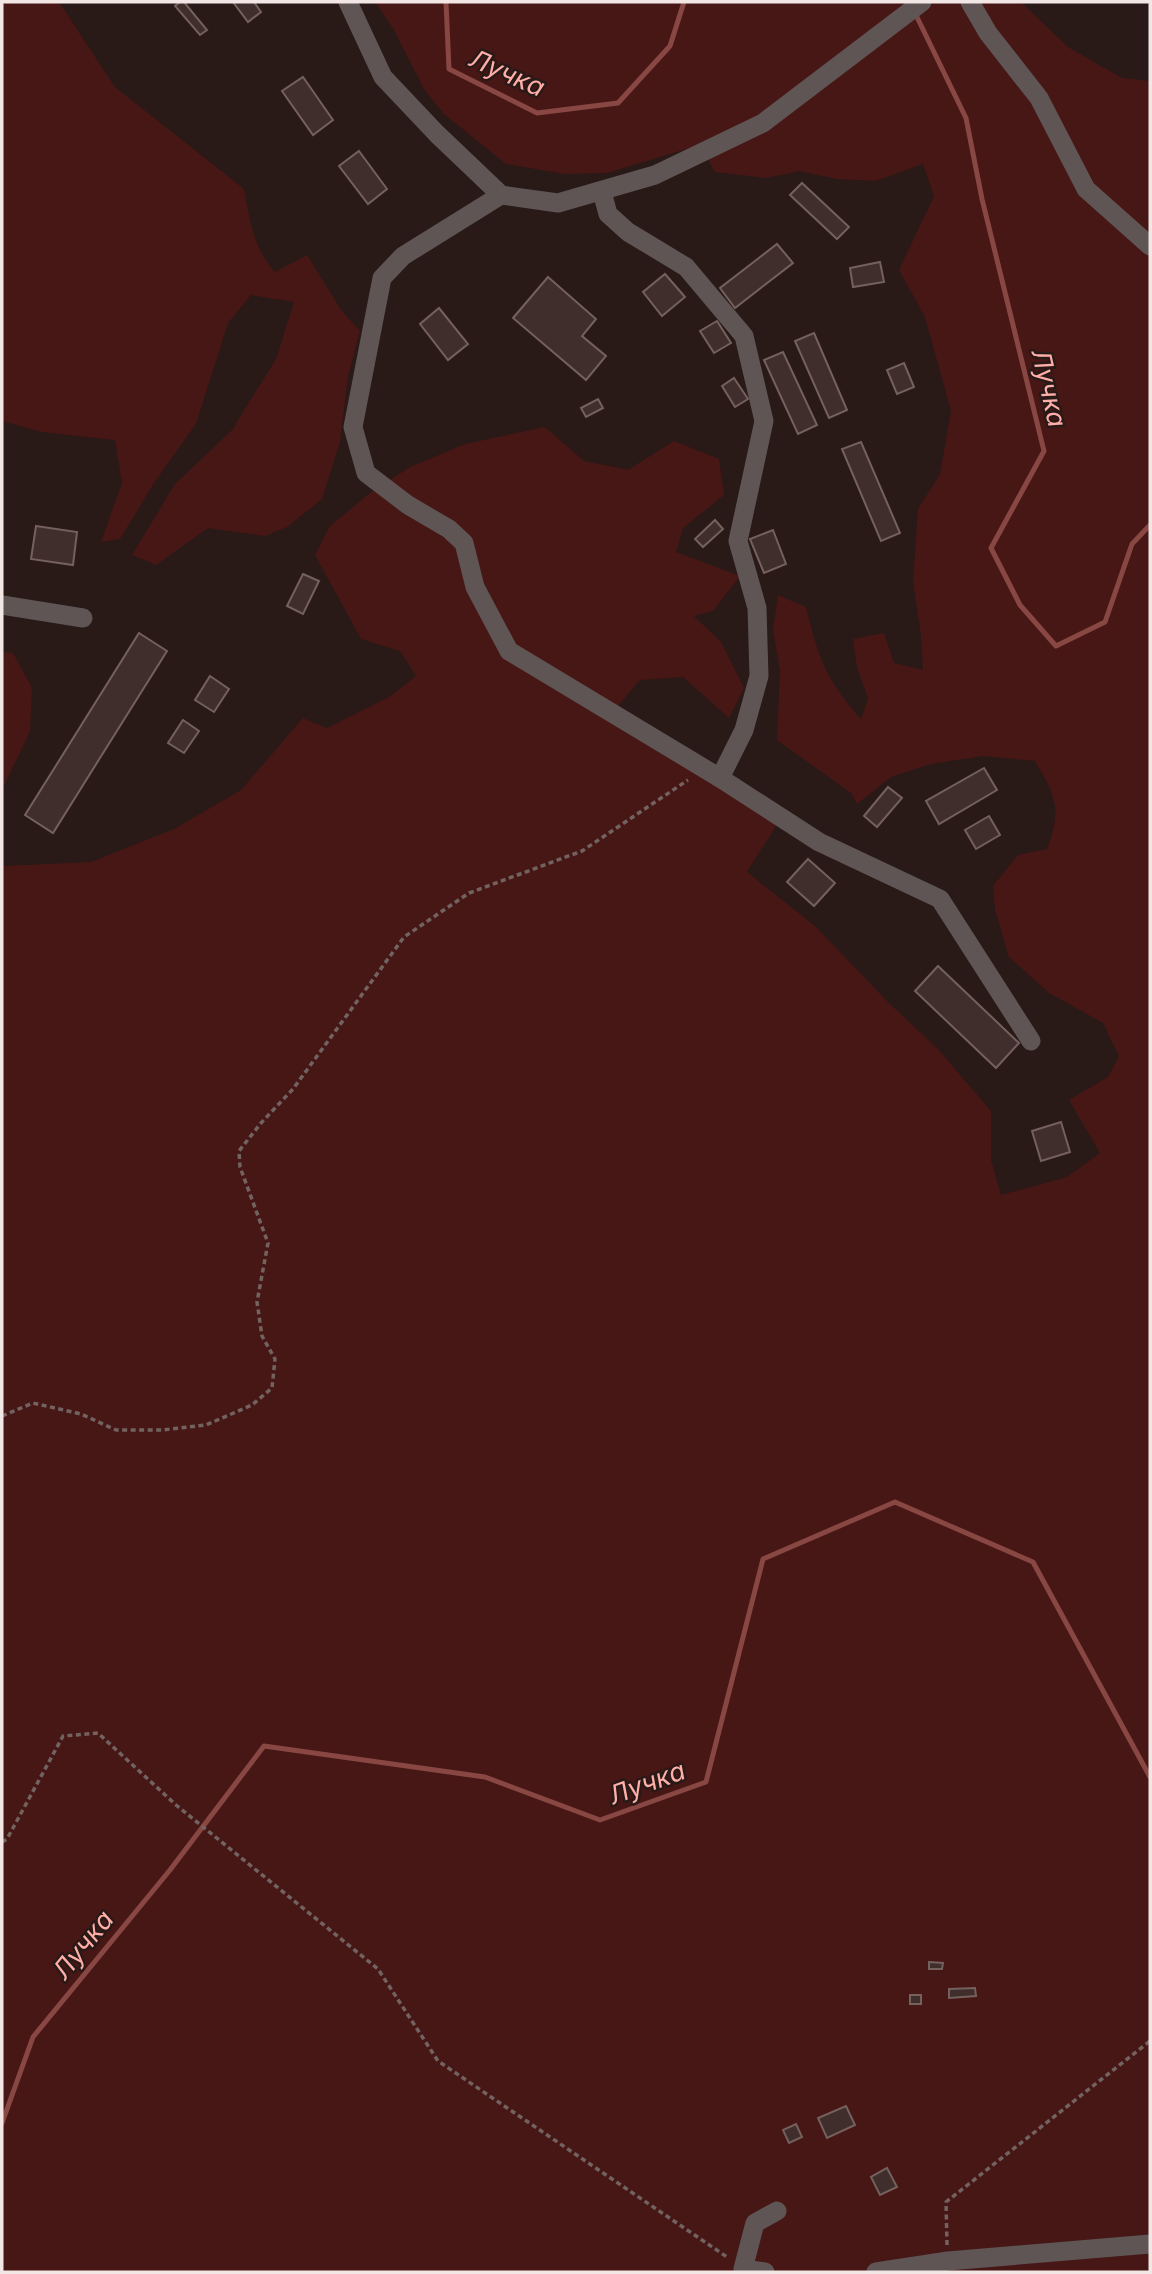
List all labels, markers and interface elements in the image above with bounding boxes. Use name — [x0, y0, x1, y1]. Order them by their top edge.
water label: Лучка — [465, 42, 550, 103]
water label: Лучка — [1025, 346, 1074, 430]
water label: Лучка — [604, 1754, 689, 1811]
water label: Лучка — [46, 1904, 120, 1985]

